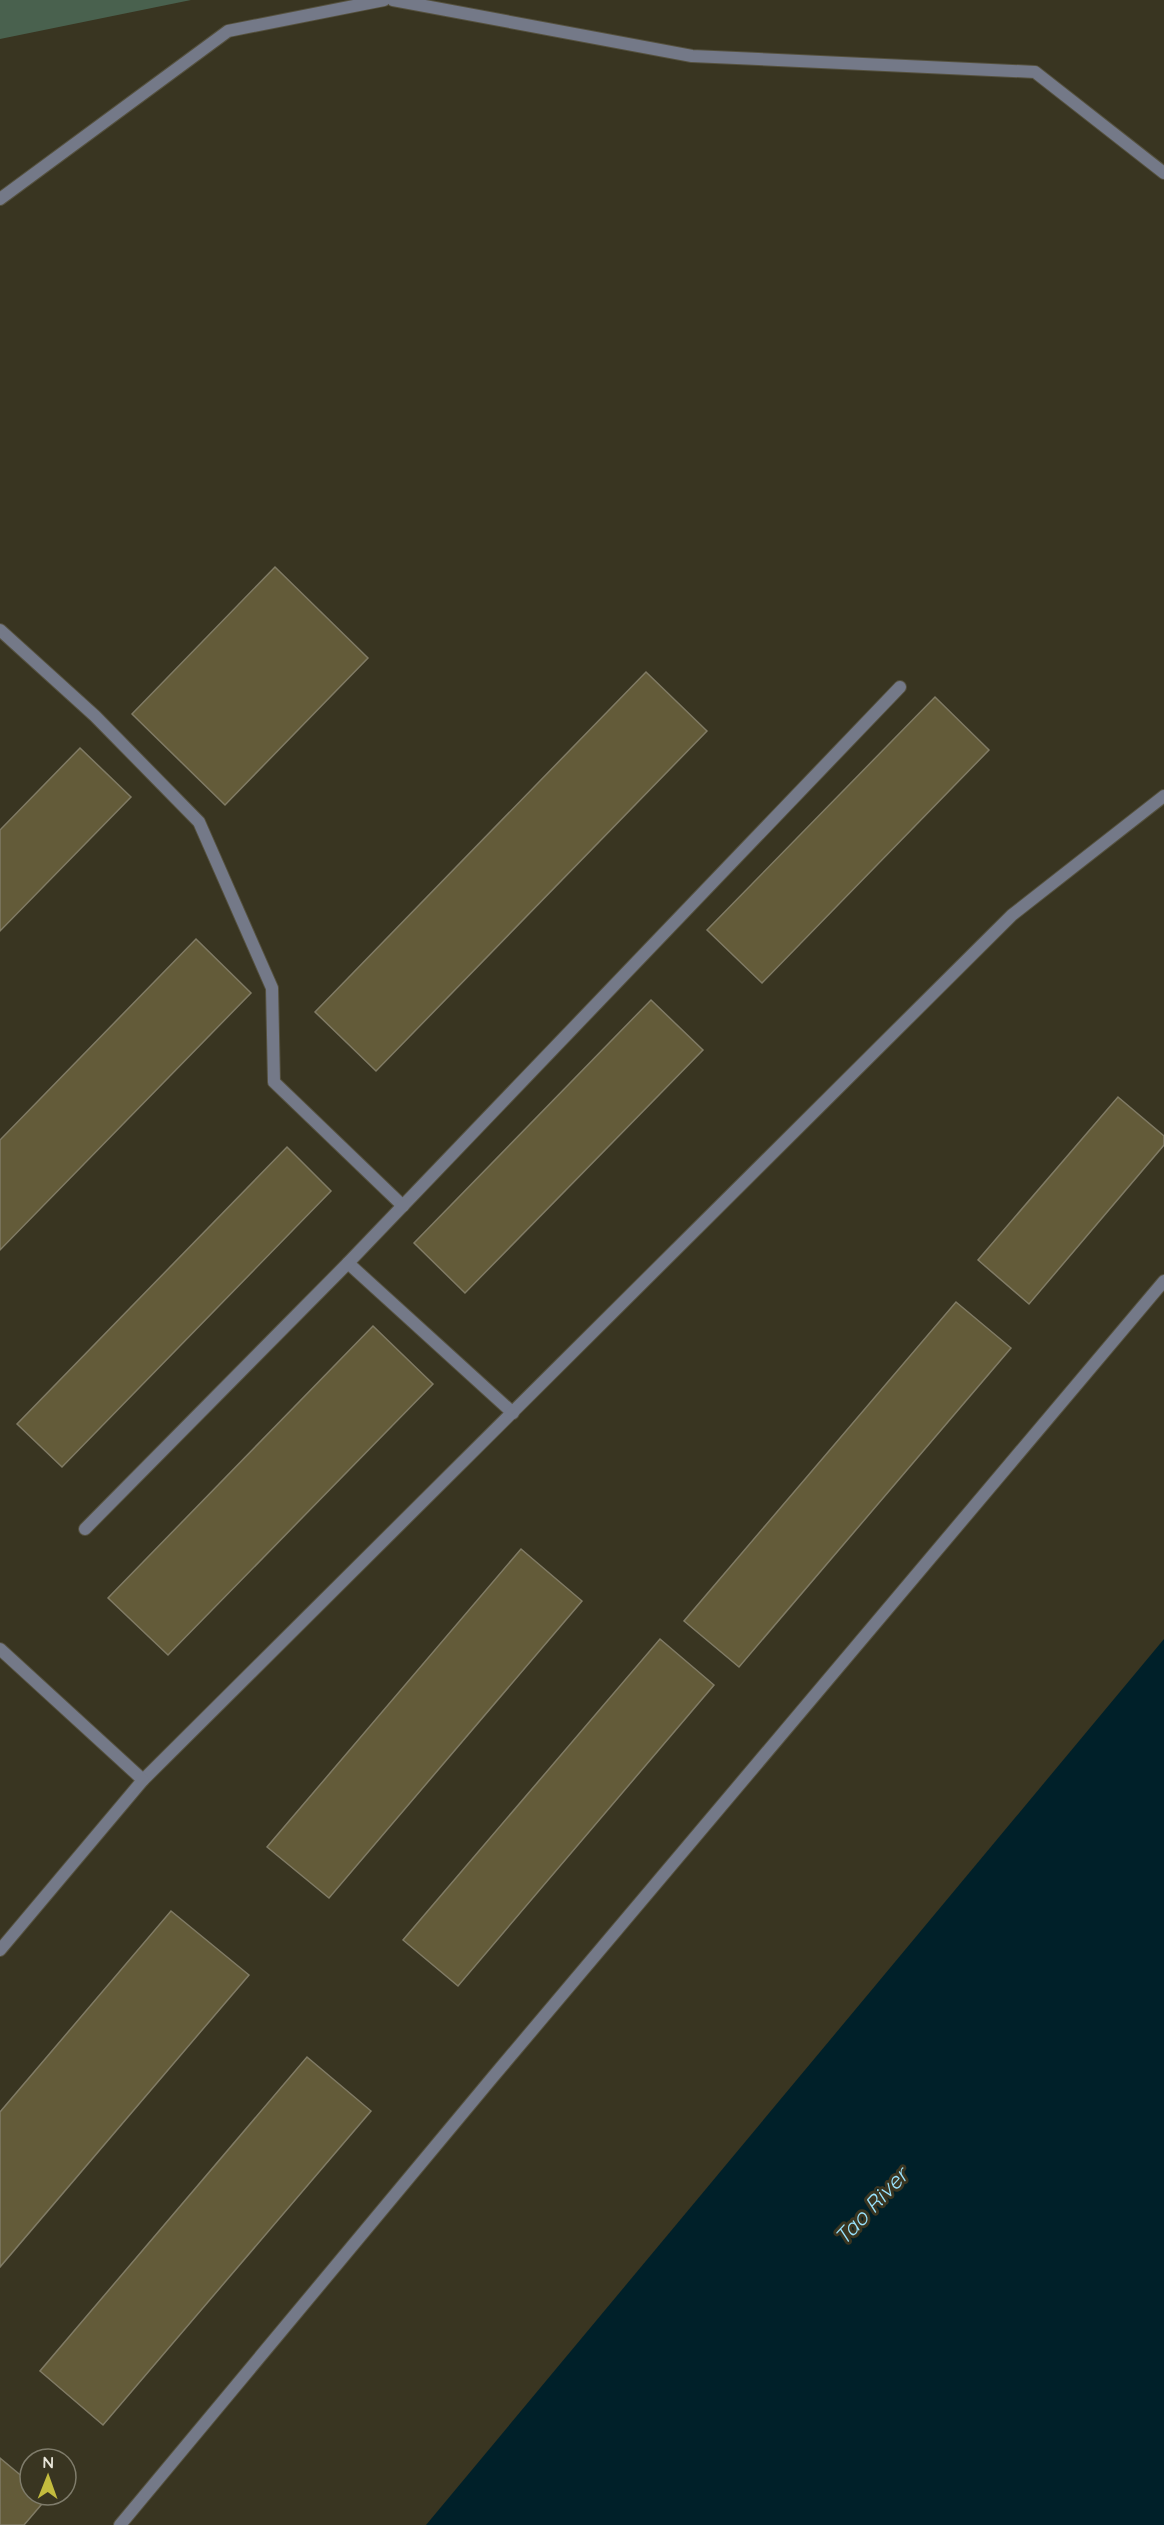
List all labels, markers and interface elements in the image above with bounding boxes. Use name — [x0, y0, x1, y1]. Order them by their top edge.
water label: Tao River — [828, 2160, 916, 2251]
north arrow — [18, 2447, 78, 2507]
text: N — [42, 2452, 54, 2472]

